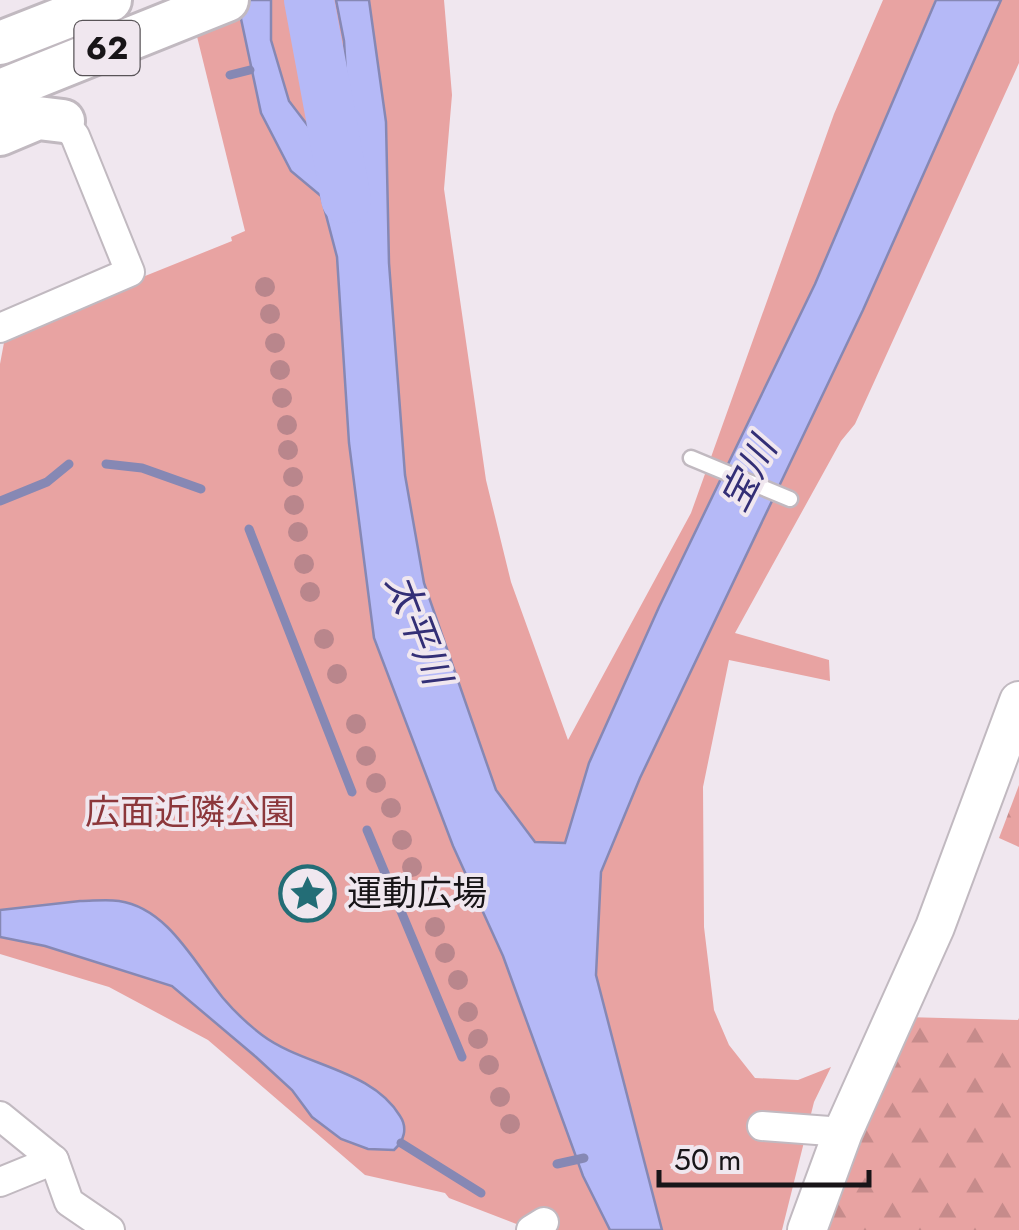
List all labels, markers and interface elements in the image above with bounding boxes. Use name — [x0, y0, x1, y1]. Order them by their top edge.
road number: 62 — [74, 21, 140, 75]
water label: 宝川 — [706, 424, 792, 520]
water label: 太平川 — [373, 566, 467, 696]
park label: 広面近隣公園 — [85, 787, 295, 837]
place icon: 運動広場 — [278, 863, 338, 923]
place label: 運動広場 — [347, 868, 487, 918]
scale bar — [659, 1125, 869, 1187]
text: 50 m — [674, 1138, 741, 1181]

